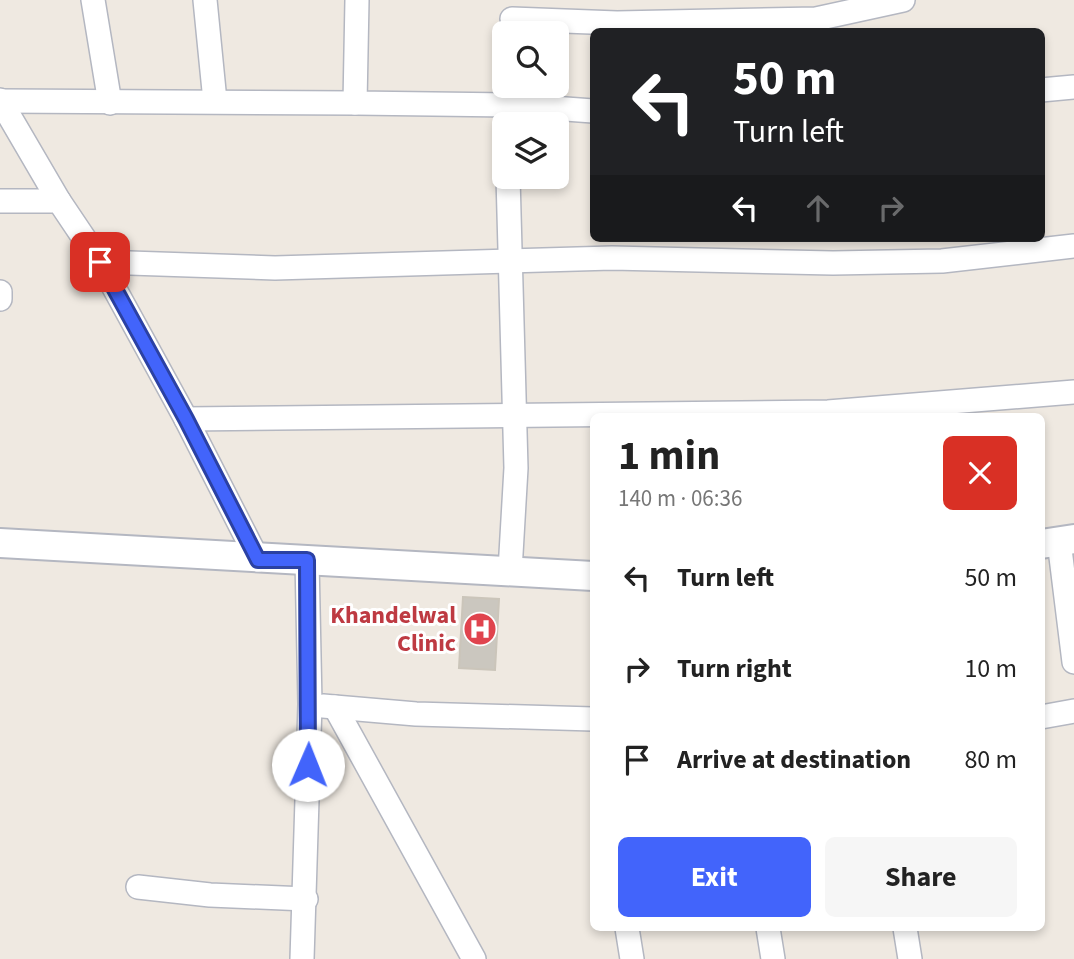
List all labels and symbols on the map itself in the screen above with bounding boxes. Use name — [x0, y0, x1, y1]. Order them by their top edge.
pin — [70, 232, 130, 292]
place label: Khandelwal Clinic — [330, 598, 456, 661]
hospital icon: Khandelwal Clinic — [461, 610, 499, 648]
position arrow — [271, 728, 345, 802]

